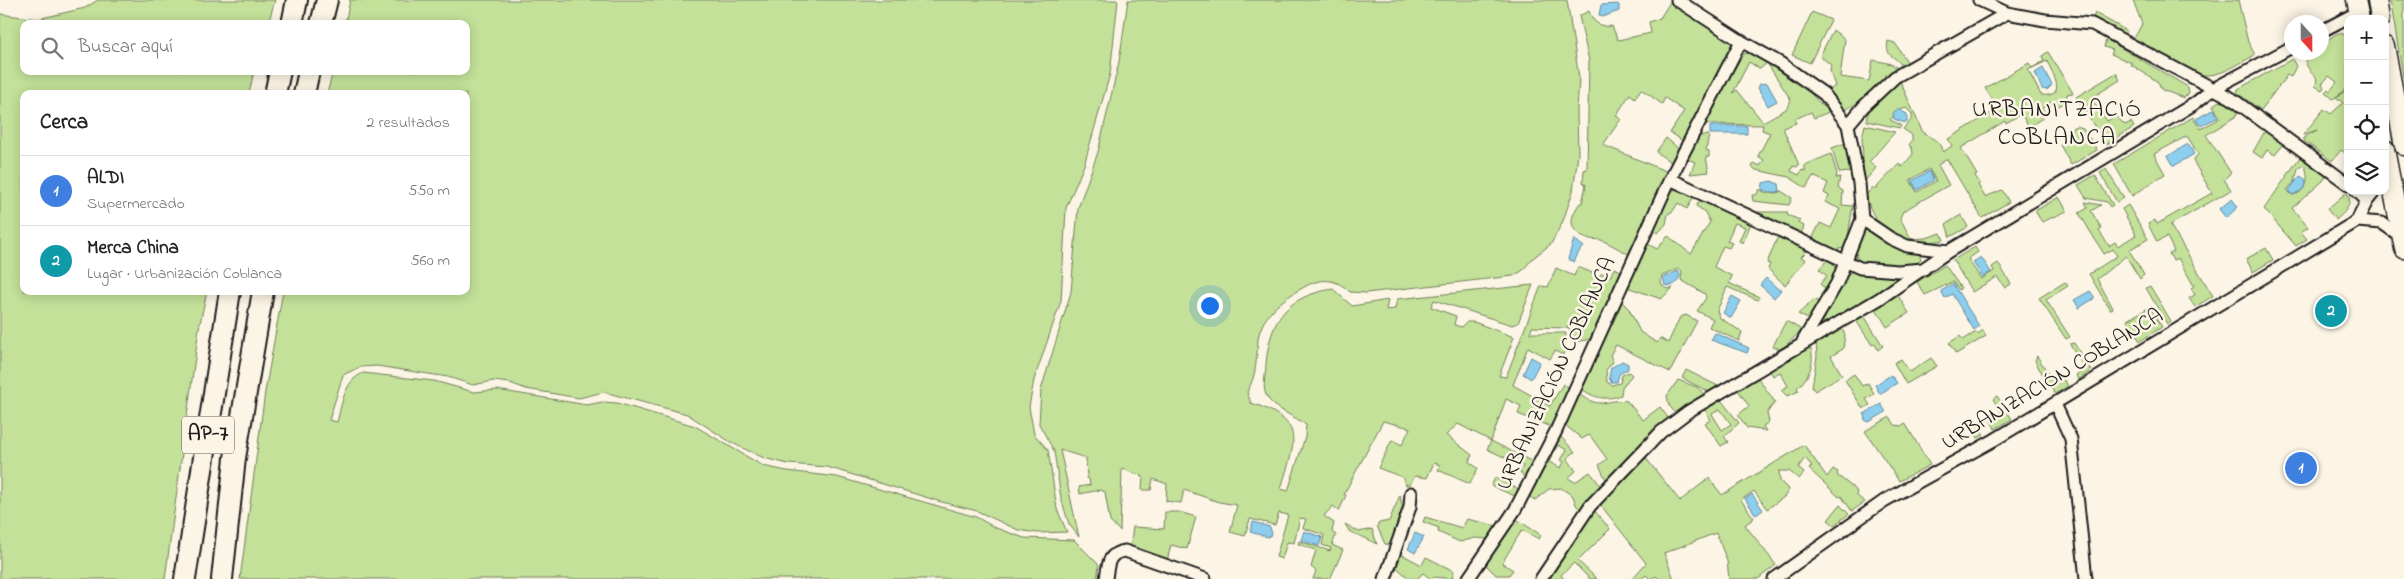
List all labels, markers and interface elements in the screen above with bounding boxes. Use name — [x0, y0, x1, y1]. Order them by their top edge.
north arrow — [2284, 15, 2329, 60]
map controls — [2344, 15, 2389, 195]
button: + — [2344, 15, 2389, 60]
search box — [20, 20, 470, 75]
icon: search — [38, 34, 66, 62]
text: Buscar aquí — [78, 34, 173, 61]
button: − — [2344, 60, 2389, 105]
district label: URBANITZACIÓ COBLANCA — [1972, 93, 2142, 156]
button: locate — [2344, 105, 2389, 150]
text: Cerca — [40, 108, 88, 138]
text: 2 resultados — [367, 111, 450, 135]
button: layers — [2344, 150, 2389, 195]
text: ALDI — [87, 165, 124, 192]
text: 1 — [53, 179, 59, 203]
text: 550 m — [408, 179, 450, 203]
text: Supermercado — [87, 192, 185, 216]
text: Merca China — [87, 235, 179, 262]
text: 2 — [52, 249, 60, 273]
text: 560 m — [410, 249, 450, 273]
street label: URBANIZACIÓN COBLANCA — [1489, 252, 1625, 496]
text: Lugar · Urbanización Coblanca — [87, 262, 282, 286]
pin: 2 — [2315, 292, 2347, 330]
your location — [1197, 293, 1223, 319]
street label: URBANIZACIÓN COBLANCA — [1936, 301, 2170, 459]
road number: AP-7 — [182, 416, 234, 454]
pin: 1 — [2285, 449, 2317, 487]

